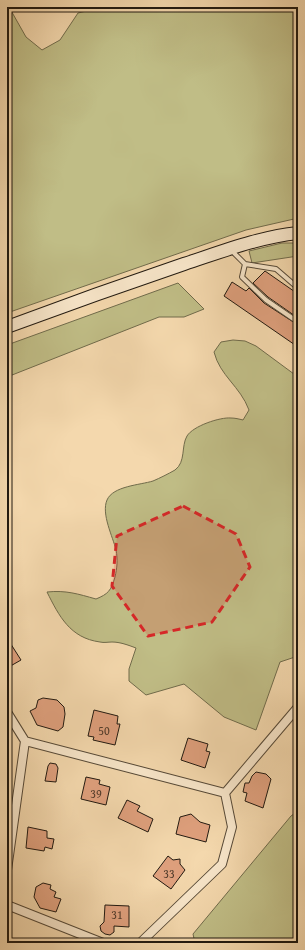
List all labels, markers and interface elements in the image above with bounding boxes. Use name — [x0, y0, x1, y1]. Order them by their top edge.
house number: 50 — [98, 722, 110, 739]
house number: 39 — [90, 785, 102, 802]
house number: 33 — [163, 865, 175, 882]
house number: 31 — [111, 906, 123, 923]

